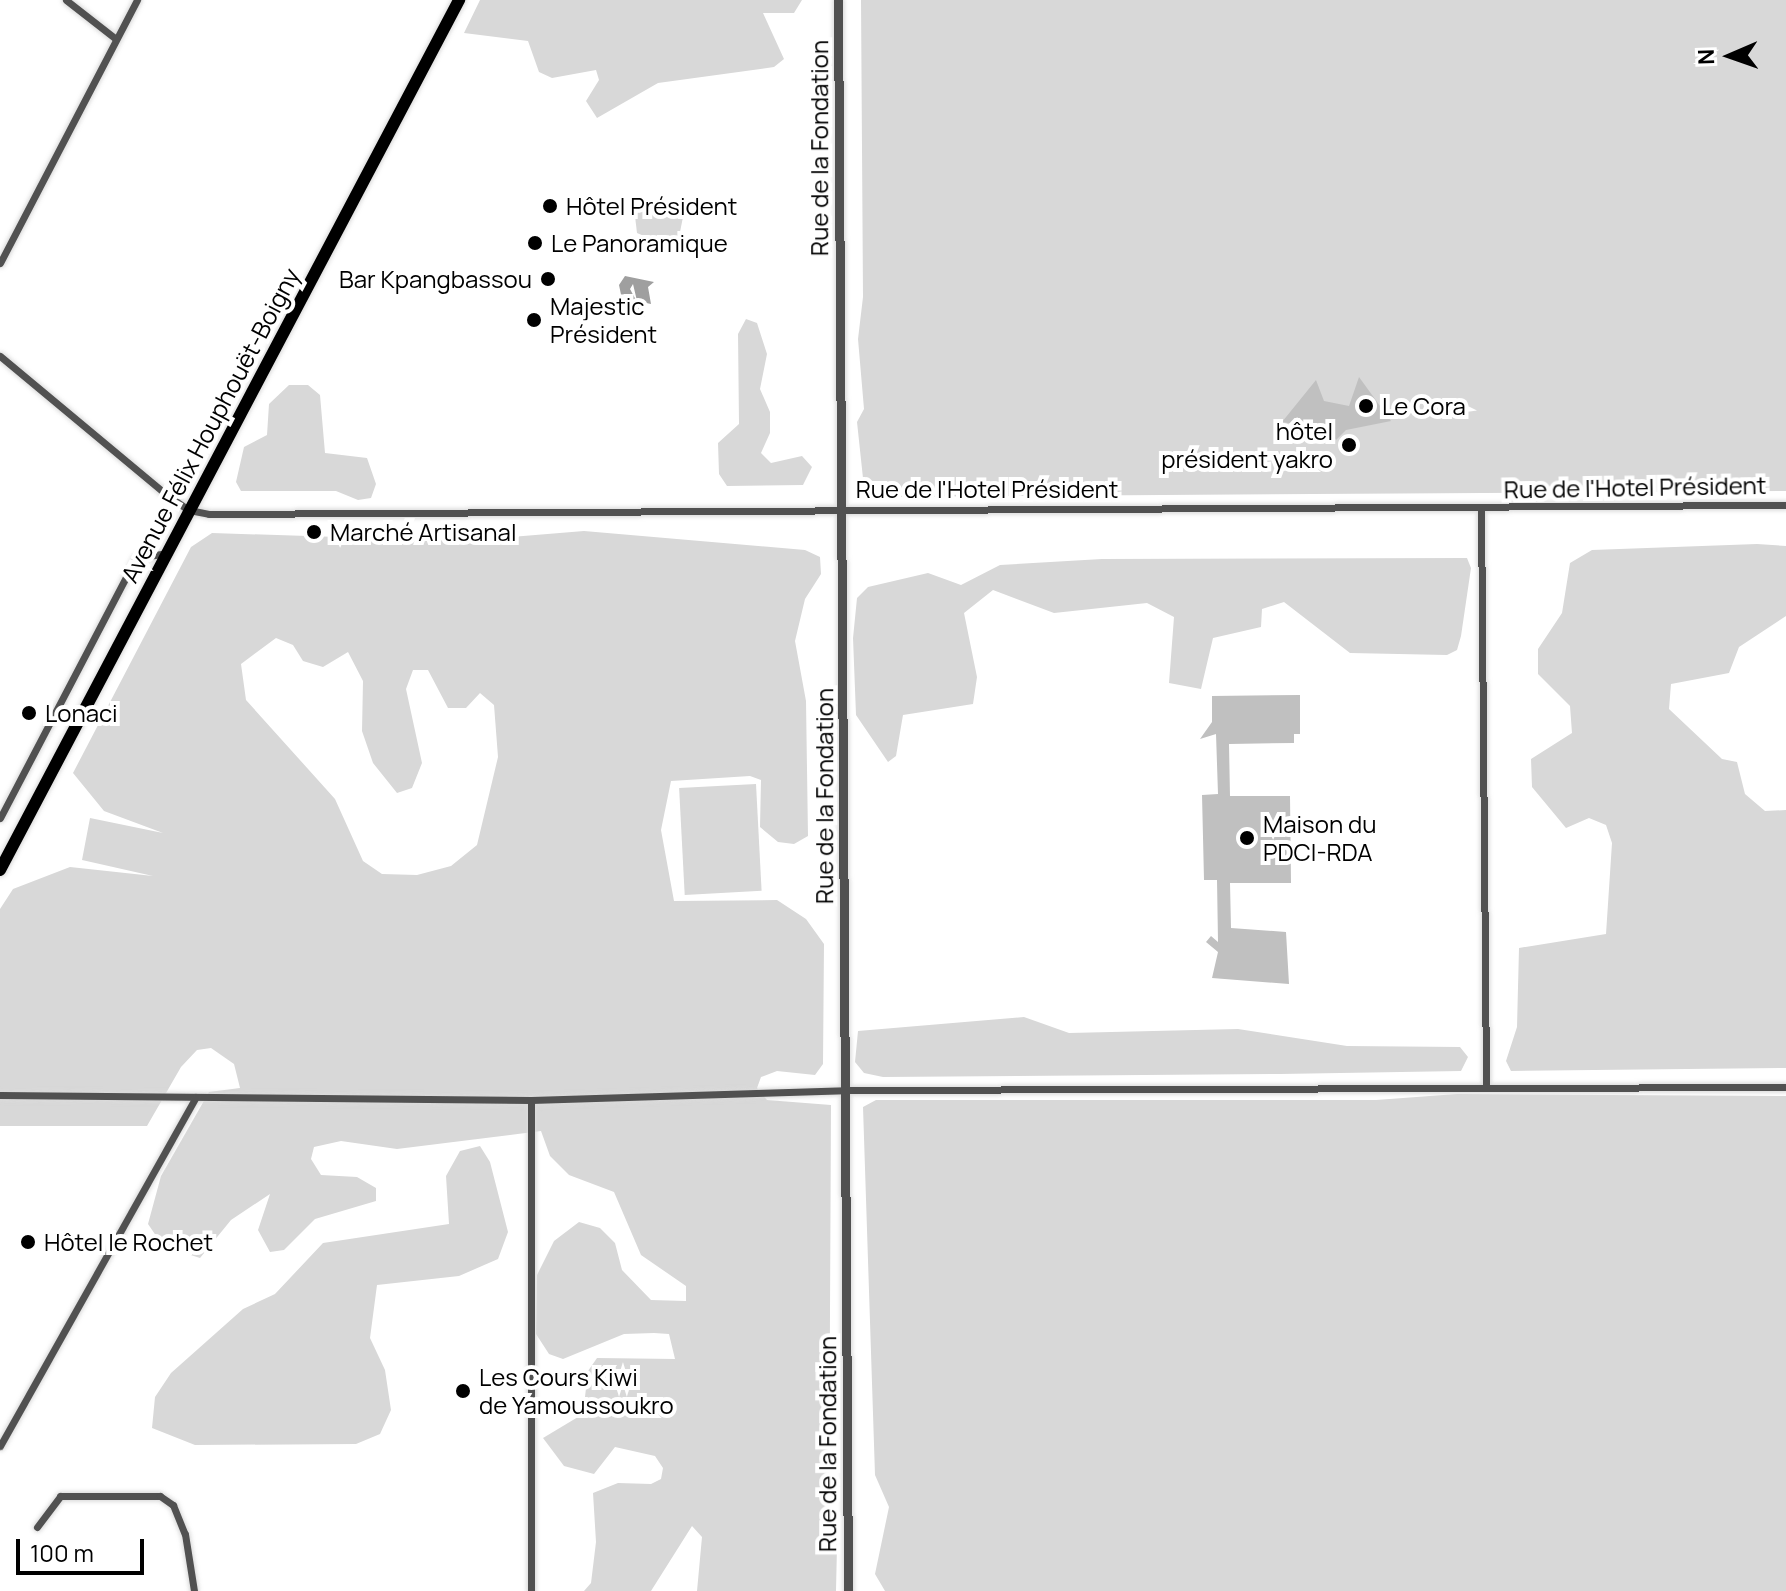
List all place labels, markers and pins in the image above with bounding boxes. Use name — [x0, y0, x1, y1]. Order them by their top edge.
place label: Hôtel Président — [566, 192, 737, 220]
marker: Hôtel Président — [541, 197, 559, 215]
place label: Le Panoramique — [551, 229, 728, 257]
marker: Le Panoramique — [526, 234, 544, 252]
place label: Bar Kpangbassou — [339, 265, 532, 293]
marker: Bar Kpangbassou — [539, 270, 557, 288]
place label: Majestic Président — [550, 292, 657, 348]
marker: Majestic Président — [525, 311, 543, 329]
place label: Le Cora — [1382, 392, 1466, 420]
marker: Le Cora — [1357, 397, 1375, 415]
place label: hôtel président yakro — [1161, 417, 1333, 473]
marker: hôtel président yakro — [1340, 436, 1358, 454]
place label: Marché Artisanal — [330, 518, 516, 546]
marker: Marché Artisanal — [305, 523, 323, 541]
place label: Lonaci — [45, 699, 118, 727]
marker: Lonaci — [20, 704, 38, 722]
place label: Maison du PDCI-RDA — [1263, 810, 1376, 866]
marker: Maison du PDCI-RDA — [1238, 829, 1256, 847]
place label: Hôtel le Rochet — [44, 1228, 213, 1256]
marker: Hôtel le Rochet — [19, 1233, 37, 1251]
place label: Les Cours Kiwi de Yamoussoukro — [479, 1363, 674, 1419]
marker: Les Cours Kiwi de Yamoussoukro — [454, 1382, 472, 1400]

